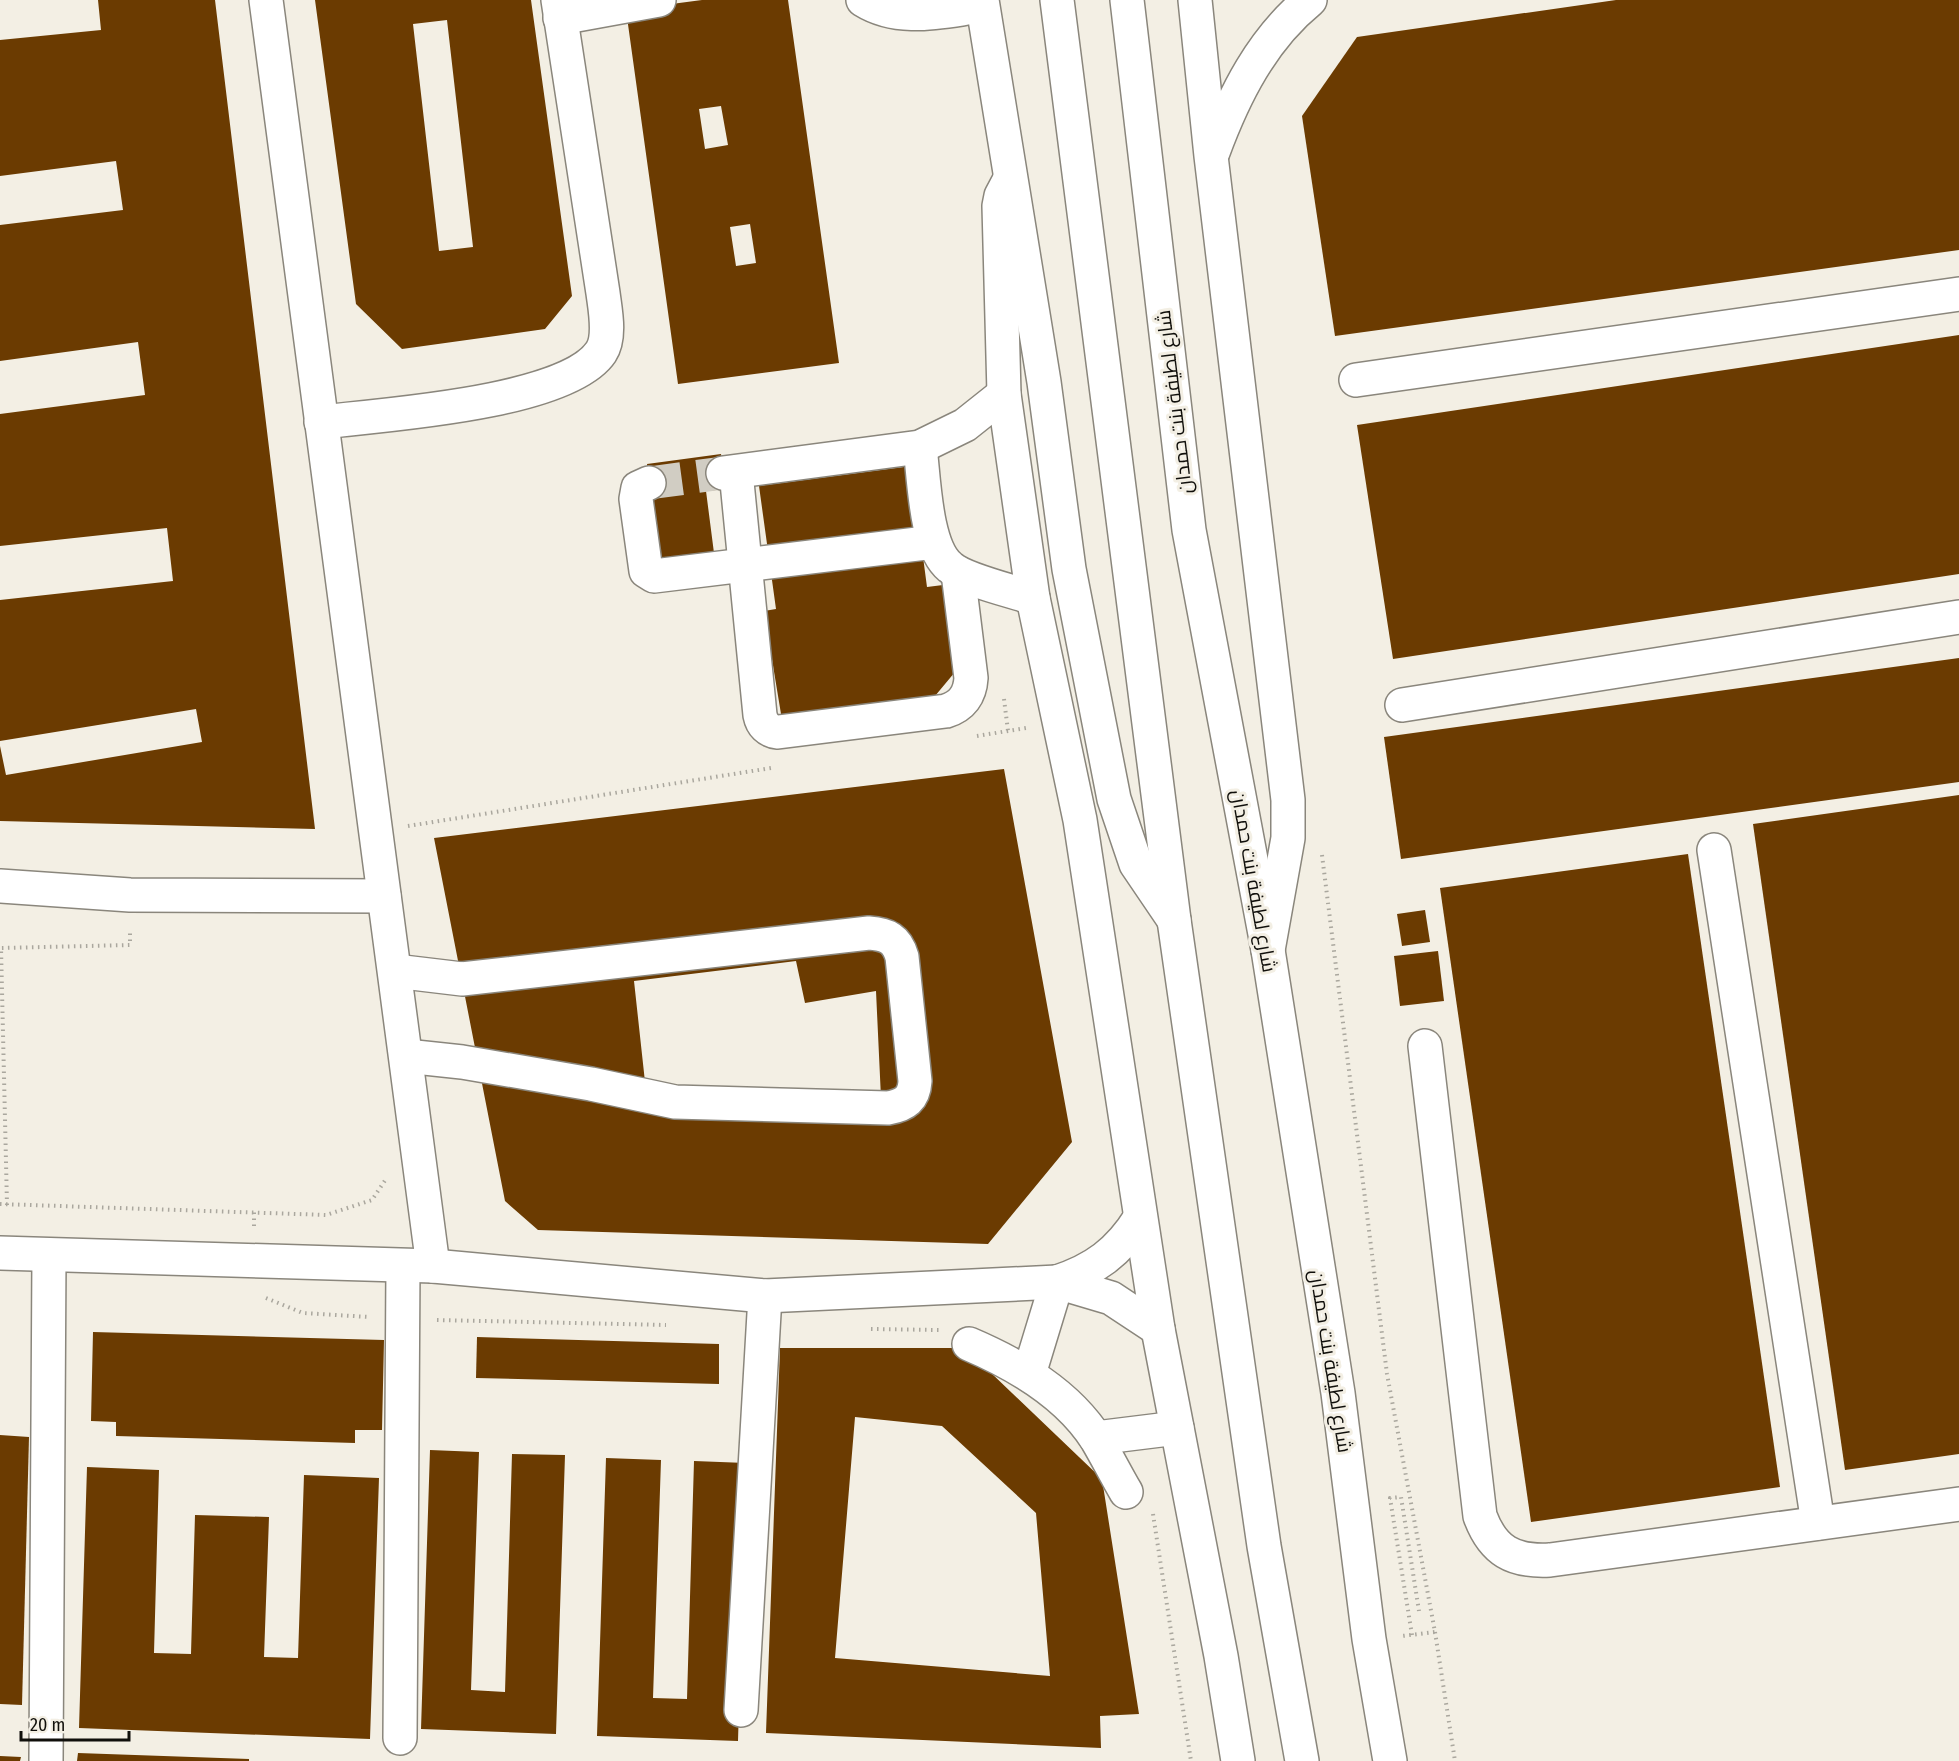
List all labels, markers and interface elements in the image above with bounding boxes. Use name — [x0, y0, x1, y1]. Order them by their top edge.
street label: شارع لطيفة بنت حمدان — [1151, 308, 1199, 495]
street label: شارع لطيفة بنت حمدان — [1224, 788, 1282, 975]
street label: شارع لطيفة بنت حمدان — [1303, 1268, 1357, 1455]
scale bar — [21, 1704, 129, 1742]
text: 20 m — [30, 1714, 65, 1736]

